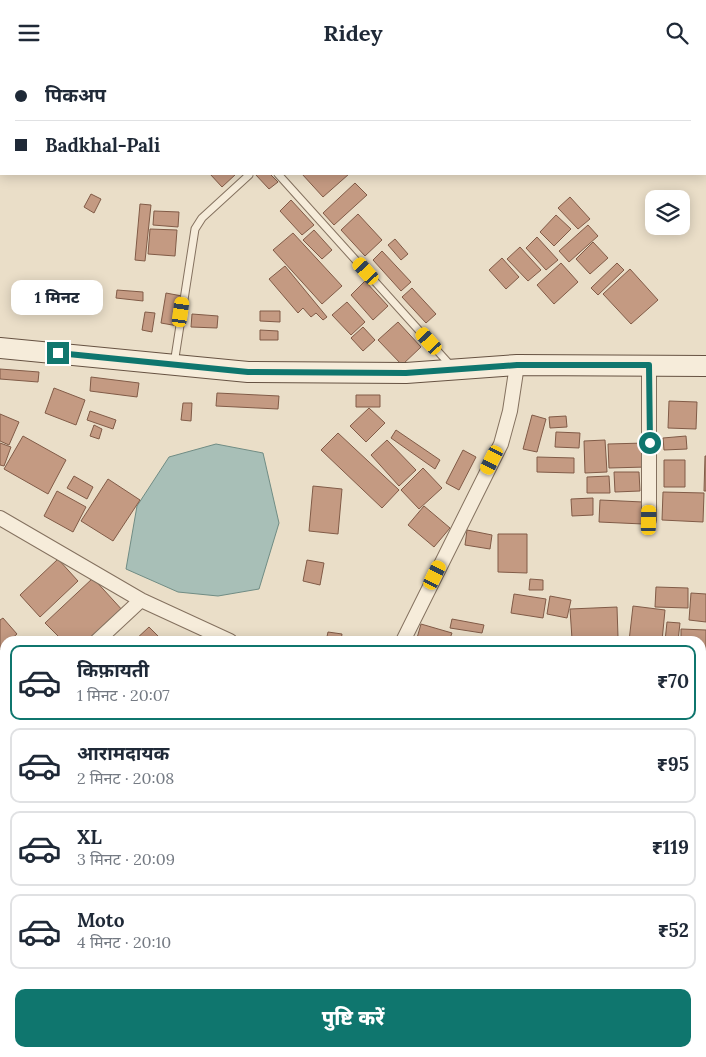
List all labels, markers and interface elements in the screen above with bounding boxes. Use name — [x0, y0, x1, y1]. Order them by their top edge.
icon: menu — [15, 19, 43, 47]
text: Ridey — [323, 19, 383, 47]
icon: search — [663, 19, 691, 47]
text: पिकअप — [45, 83, 106, 107]
text: Badkhal-Pali — [45, 133, 160, 157]
map controls — [645, 190, 690, 235]
button: layers — [645, 190, 690, 235]
car — [350, 255, 381, 287]
callout: 1 मिनट — [12, 281, 104, 315]
text: 1 मिनट — [34, 287, 80, 307]
car — [171, 296, 190, 328]
car — [413, 325, 444, 357]
route end — [47, 342, 69, 364]
route start — [639, 432, 661, 454]
car — [478, 443, 505, 477]
car — [641, 505, 656, 535]
car — [421, 558, 448, 592]
text: किफ़ायती — [77, 658, 149, 682]
icon: car — [17, 660, 62, 705]
text: ₹70 — [657, 669, 689, 693]
text: 1 मिनट · 20:07 — [77, 685, 170, 705]
text: आरामदायक — [77, 741, 169, 765]
icon: car — [17, 743, 62, 788]
text: ₹95 — [657, 752, 689, 776]
text: 2 मिनट · 20:08 — [77, 768, 174, 788]
text: XL — [77, 825, 102, 849]
icon: car — [17, 826, 62, 871]
text: ₹119 — [652, 835, 689, 859]
text: 3 मिनट · 20:09 — [77, 849, 175, 869]
text: Moto — [77, 908, 124, 932]
icon: car — [17, 909, 62, 954]
text: ₹52 — [658, 918, 689, 942]
text: 4 मिनट · 20:10 — [77, 932, 171, 952]
button: पुष्टि करें — [15, 989, 691, 1047]

